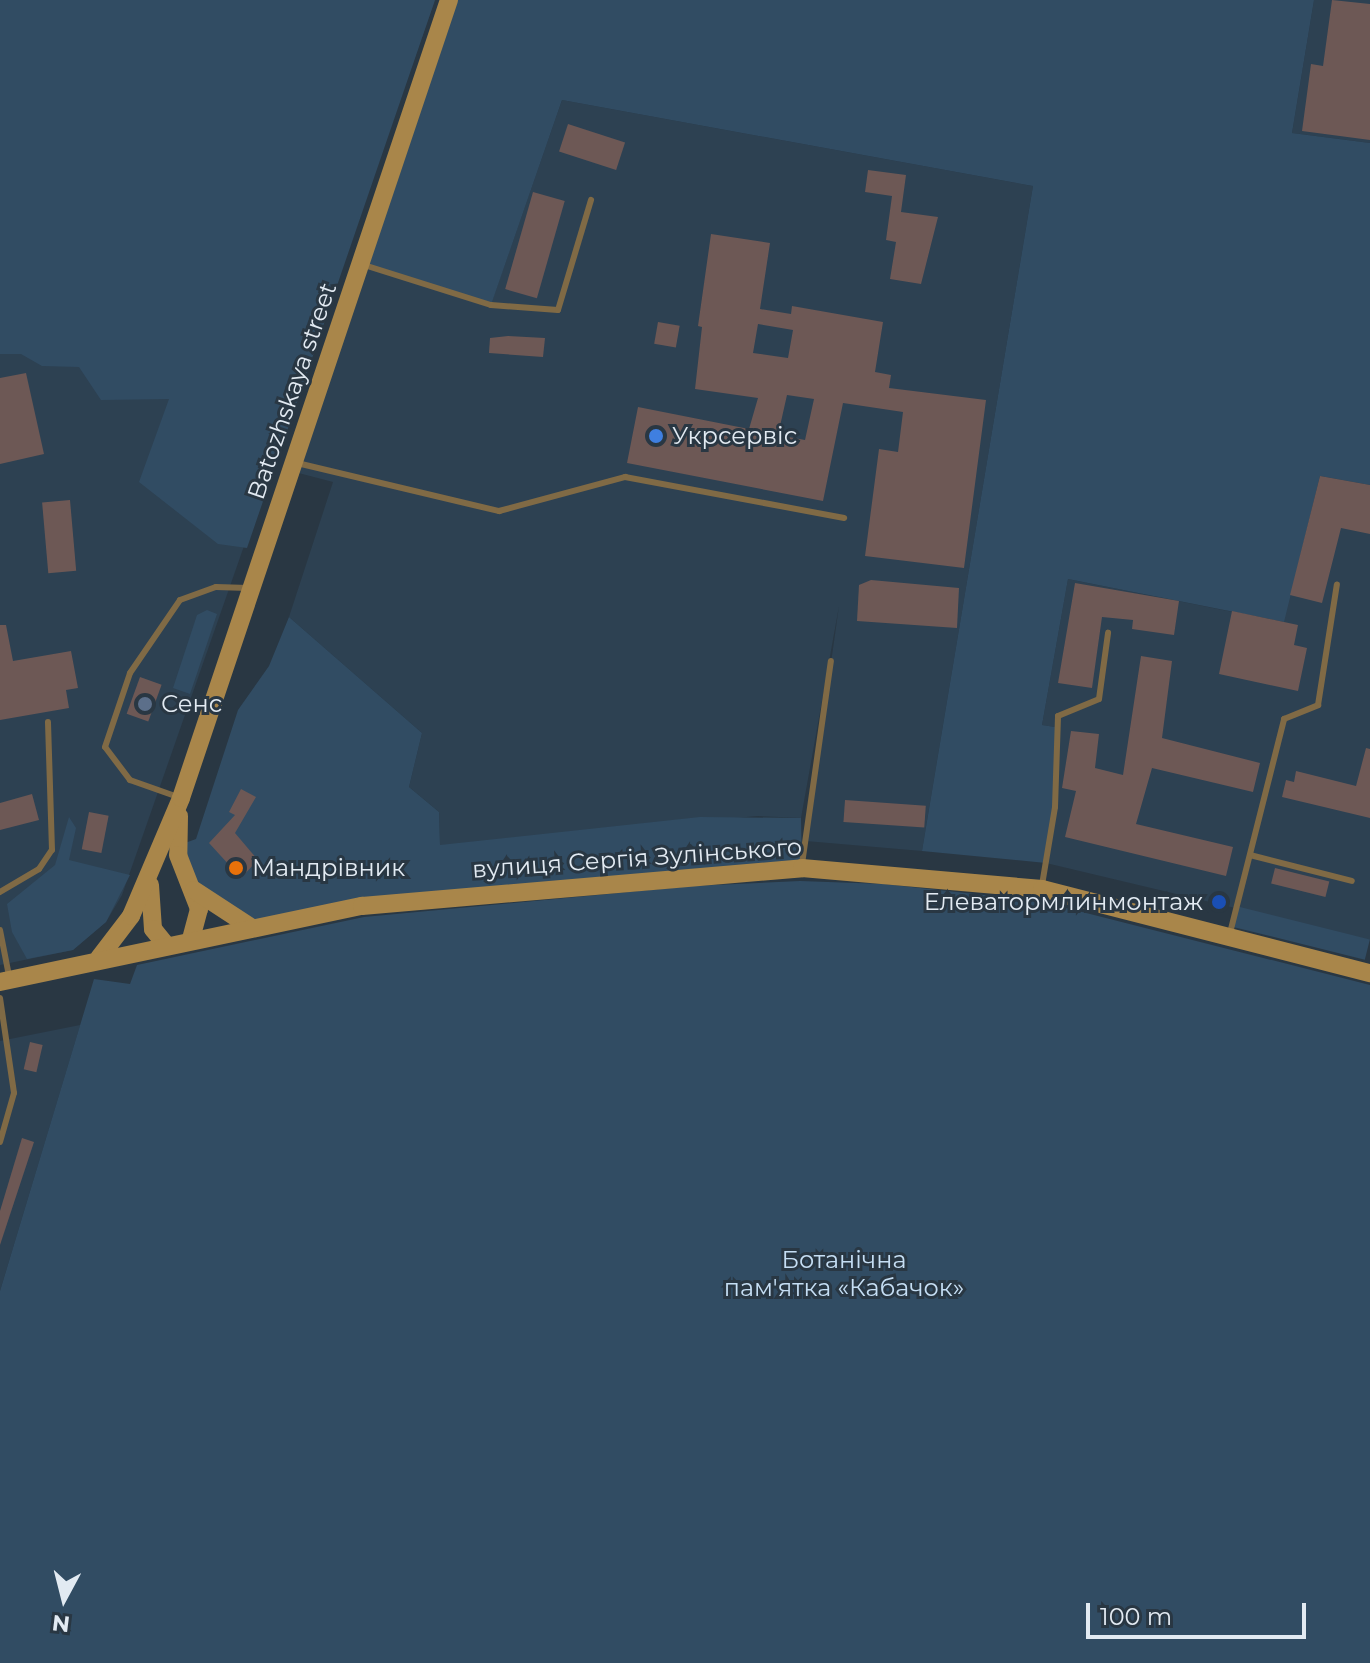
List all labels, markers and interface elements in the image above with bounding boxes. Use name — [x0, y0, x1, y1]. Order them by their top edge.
street label: Batozhskaya street — [241, 279, 343, 503]
place label: Укрсервіс — [672, 422, 797, 450]
marker: Укрсервіс — [647, 427, 665, 445]
place label: Сенс — [161, 690, 222, 718]
marker: Сенс — [136, 695, 154, 713]
street label: вулиця Сергія Зулінського — [471, 832, 803, 884]
place label: Мандрівник — [252, 854, 405, 882]
marker: Мандрівник — [227, 859, 245, 877]
place label: Елеватормлинмонтаж — [924, 888, 1203, 916]
marker: Елеватормлинмонтаж — [1210, 893, 1228, 911]
park label: Ботанічна пам'ятка «Кабачок» — [724, 1246, 964, 1302]
north arrow — [24, 1559, 104, 1639]
scale bar — [1090, 1587, 1310, 1637]
text: 100 m — [1100, 1602, 1172, 1631]
text: N — [51, 1609, 71, 1638]

